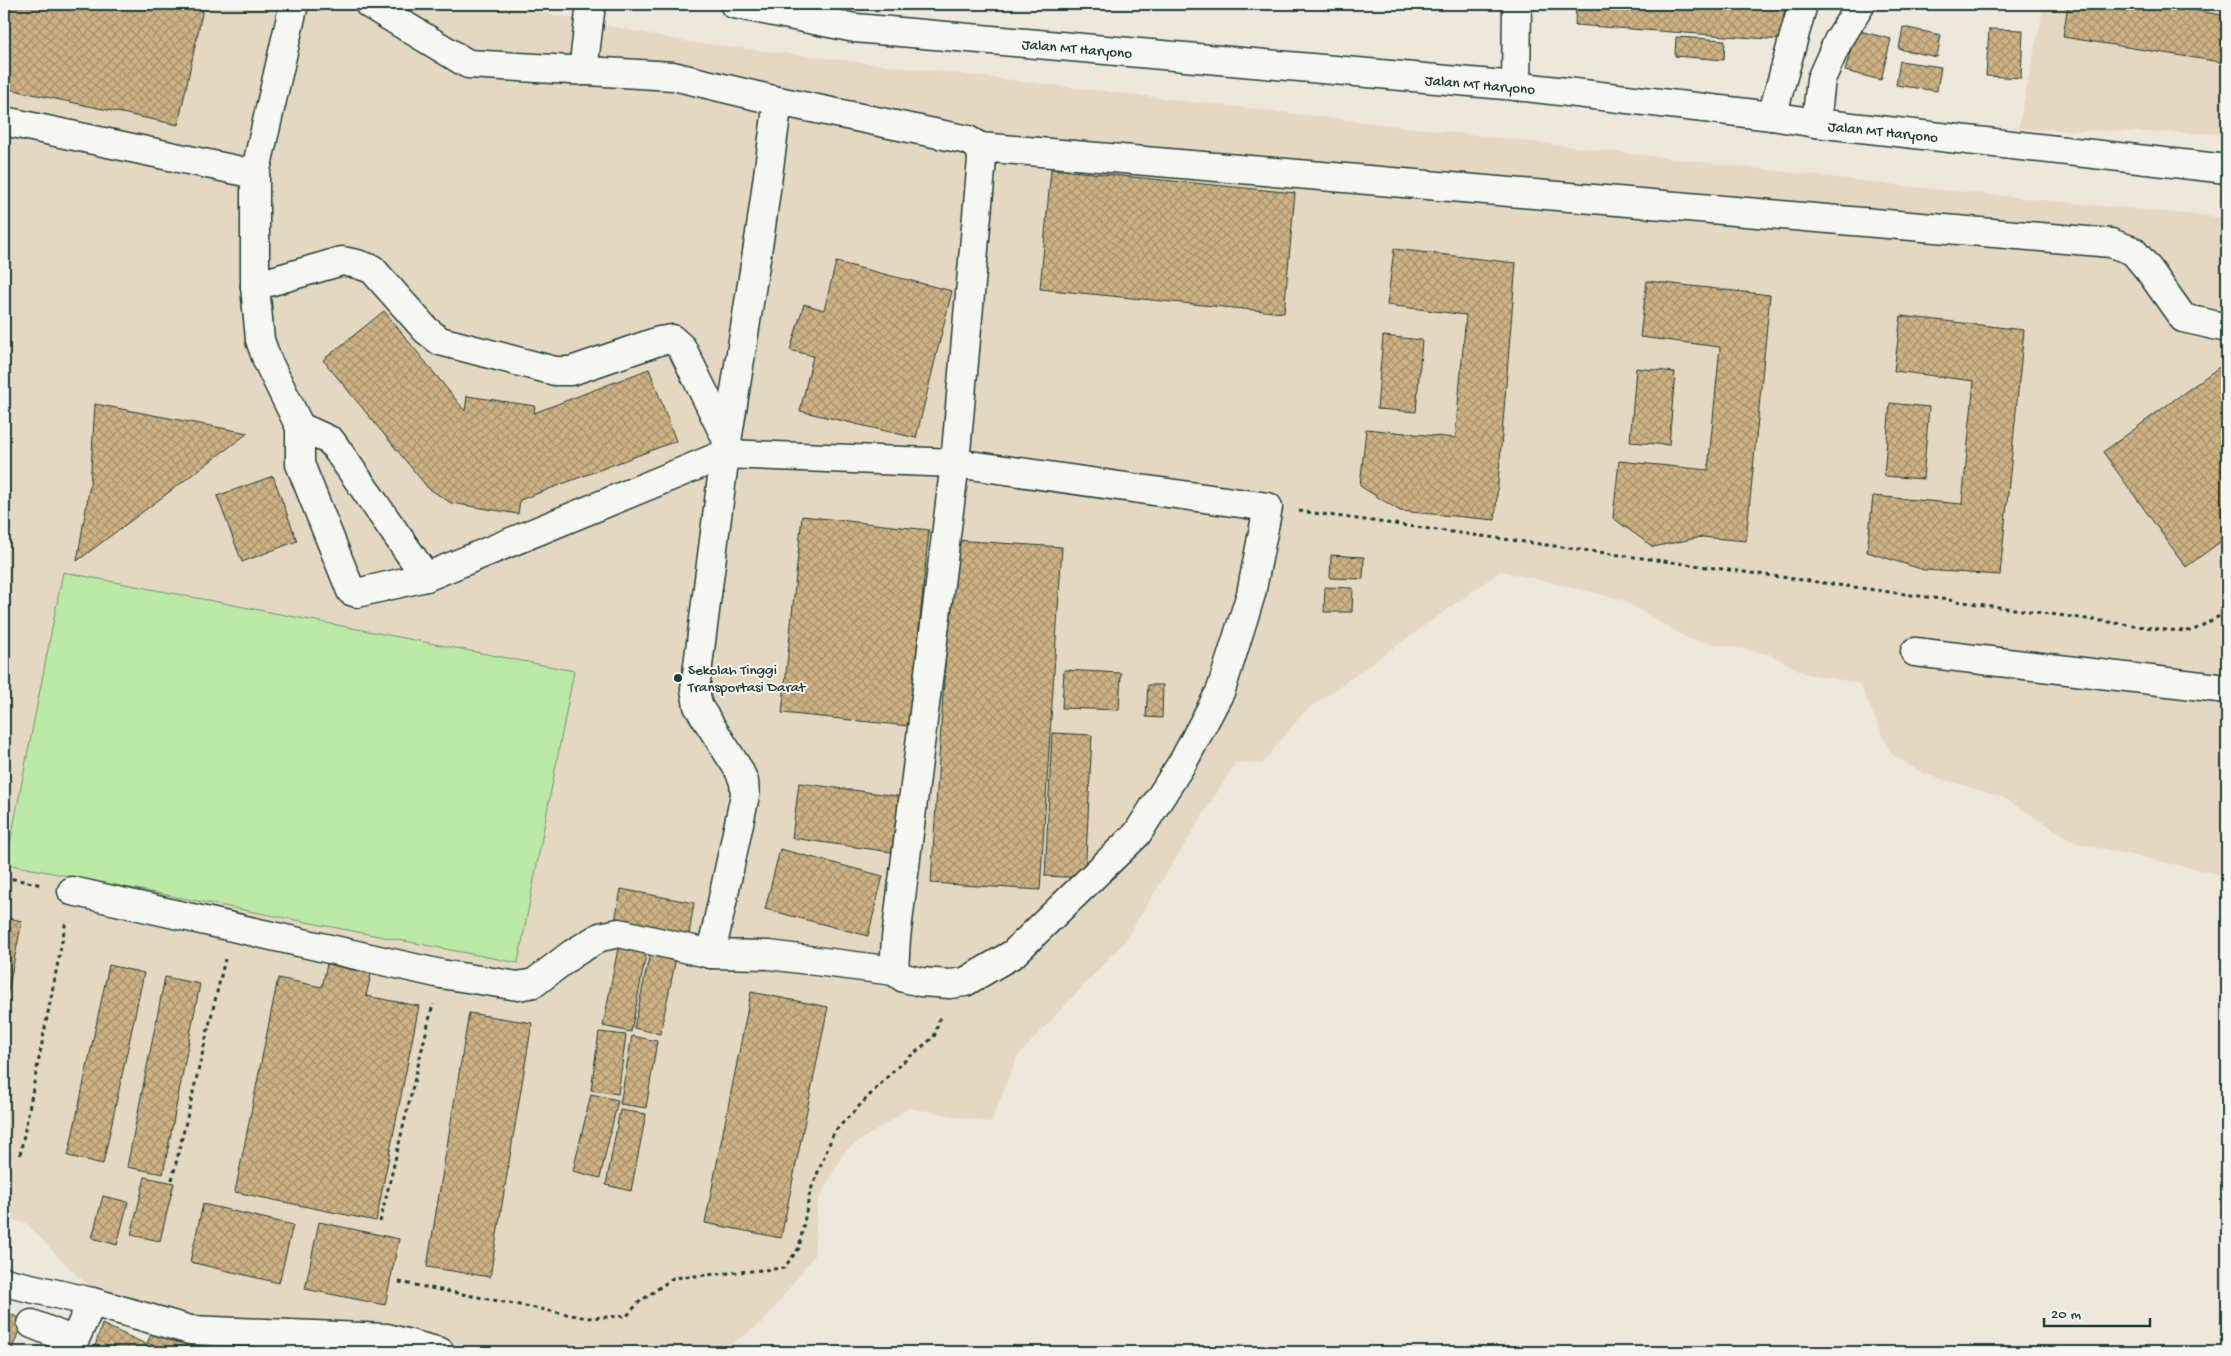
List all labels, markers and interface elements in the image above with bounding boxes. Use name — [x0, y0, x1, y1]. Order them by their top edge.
street label: Jalan MT Haryono — [1021, 36, 1133, 64]
street label: Jalan MT Haryono — [1424, 72, 1536, 100]
street label: Jalan MT Haryono — [1827, 118, 1939, 148]
place label: Sekolah Tinggi Transportasi Darat — [687, 662, 807, 697]
marker: Sekolah Tinggi Transportasi Darat — [672, 672, 684, 684]
scale bar — [2044, 1296, 2150, 1328]
text: 20 m — [2051, 1306, 2081, 1324]

